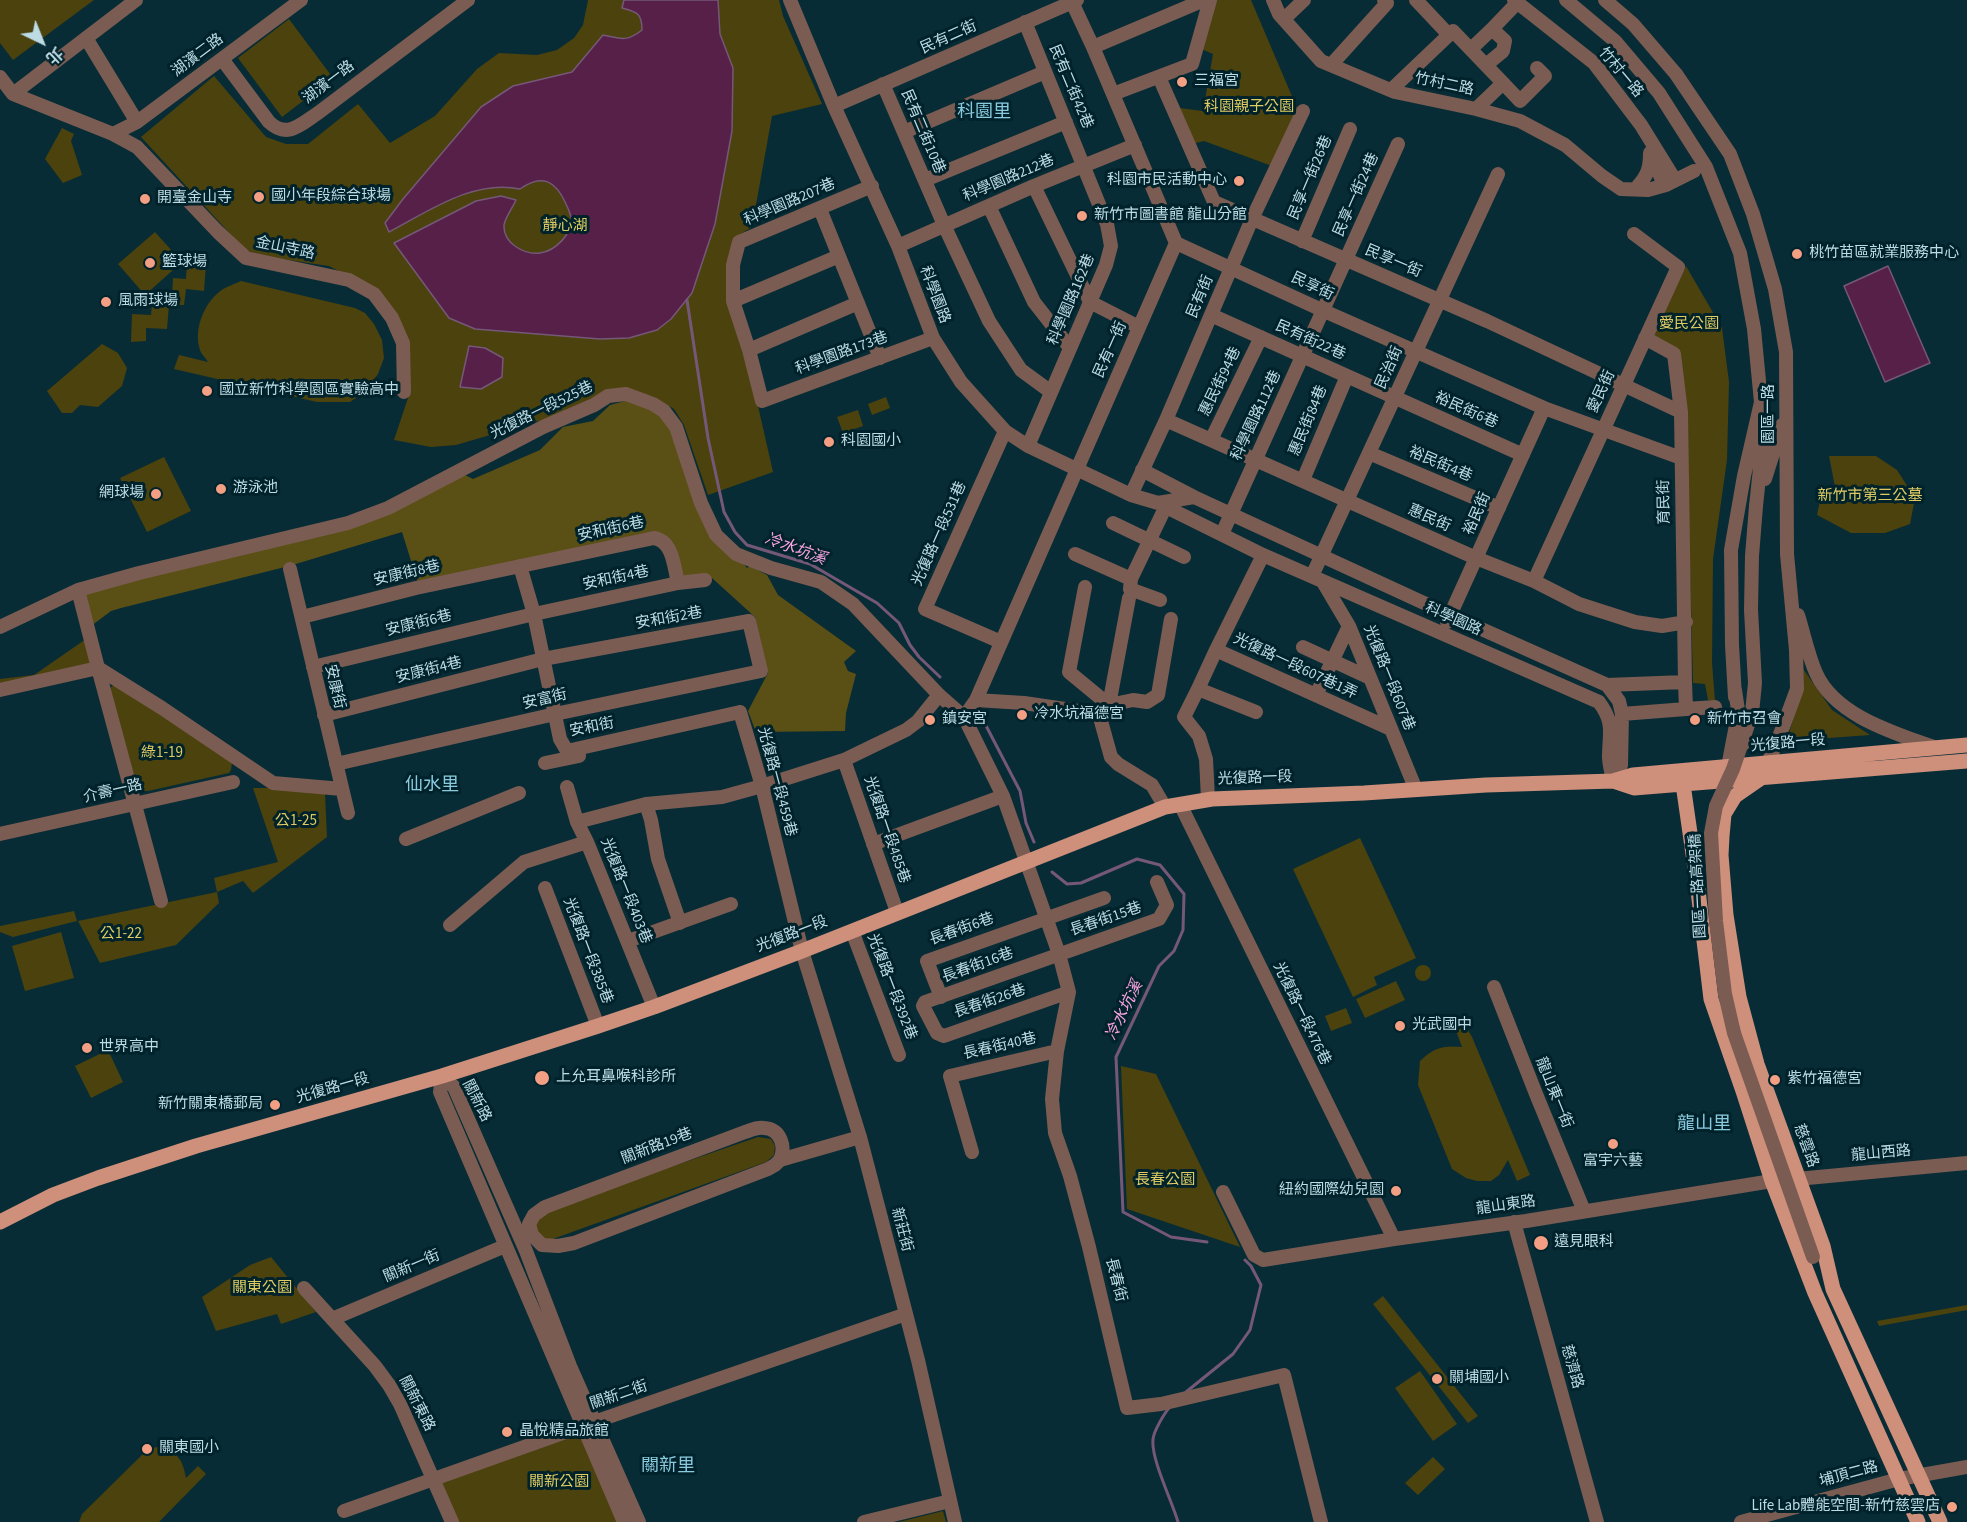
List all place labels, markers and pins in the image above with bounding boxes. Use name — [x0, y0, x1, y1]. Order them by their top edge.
place label: 三福宮 — [1194, 73, 1239, 91]
marker: 三福宮 — [1175, 75, 1189, 89]
place label: 科園市民活動中心 — [1107, 172, 1227, 190]
marker: 科園市民活動中心 — [1232, 174, 1246, 188]
place label: 國小年段綜合球場 — [271, 188, 391, 206]
place label: 開臺金山寺 — [157, 190, 232, 208]
marker: 國小年段綜合球場 — [252, 190, 266, 204]
marker: 開臺金山寺 — [138, 192, 152, 206]
place label: 新竹市圖書館 龍山分館 — [1094, 207, 1247, 225]
marker: 新竹市圖書館 龍山分館 — [1075, 209, 1089, 223]
place label: 桃竹苗區就業服務中心 — [1809, 245, 1959, 263]
marker: 桃竹苗區就業服務中心 — [1790, 247, 1804, 261]
place label: 籃球場 — [162, 254, 207, 272]
marker: 籃球場 — [143, 256, 157, 270]
place label: 風雨球場 — [118, 293, 178, 311]
marker: 風雨球場 — [99, 295, 113, 309]
place label: 國立新竹科學園區實驗高中 — [219, 382, 399, 400]
marker: 國立新竹科學園區實驗高中 — [200, 384, 214, 398]
place label: 科園國小 — [841, 433, 901, 451]
marker: 科園國小 — [822, 435, 836, 449]
place label: 游泳池 — [233, 480, 278, 498]
marker: 游泳池 — [214, 482, 228, 496]
place label: 網球場 — [99, 485, 144, 503]
marker: 網球場 — [149, 487, 163, 501]
place label: 冷水坑福德宮 — [1034, 706, 1124, 724]
marker: 冷水坑福德宮 — [1015, 708, 1029, 722]
place label: 鎮安宮 — [942, 711, 987, 729]
place label: 新竹市召會 — [1707, 711, 1782, 729]
marker: 鎮安宮 — [923, 713, 937, 727]
marker: 新竹市召會 — [1688, 713, 1702, 727]
place label: 光武國中 — [1412, 1017, 1472, 1035]
marker: 光武國中 — [1393, 1019, 1407, 1033]
place label: 世界高中 — [99, 1039, 159, 1057]
marker: 世界高中 — [80, 1041, 94, 1055]
marker: 上允耳鼻喉科診所 — [533, 1069, 551, 1087]
place label: 上允耳鼻喉科診所 — [556, 1069, 676, 1087]
place label: 紫竹福德宮 — [1787, 1071, 1862, 1089]
marker: 紫竹福德宮 — [1768, 1073, 1782, 1087]
place label: 新竹關東橋郵局 — [158, 1096, 263, 1114]
marker: 新竹關東橋郵局 — [268, 1098, 282, 1112]
marker: 富宇六藝 — [1606, 1137, 1620, 1151]
place label: 富宇六藝 — [1583, 1153, 1643, 1171]
place label: 紐約國際幼兒園 — [1279, 1182, 1384, 1200]
marker: 紐約國際幼兒園 — [1389, 1184, 1403, 1198]
marker: 遠見眼科 — [1532, 1234, 1550, 1252]
place label: 遠見眼科 — [1554, 1234, 1614, 1252]
place label: 關埔國小 — [1449, 1370, 1509, 1388]
marker: 關埔國小 — [1430, 1372, 1444, 1386]
place label: 晶悅精品旅館 — [519, 1423, 609, 1441]
marker: 晶悅精品旅館 — [500, 1425, 514, 1439]
place label: 關東國小 — [159, 1440, 219, 1458]
marker: 關東國小 — [140, 1442, 154, 1456]
place label: Life Lab體能空間-新竹慈雲店 — [1752, 1498, 1940, 1516]
marker: Life Lab體能空間-新竹慈雲店 — [1945, 1500, 1959, 1514]

